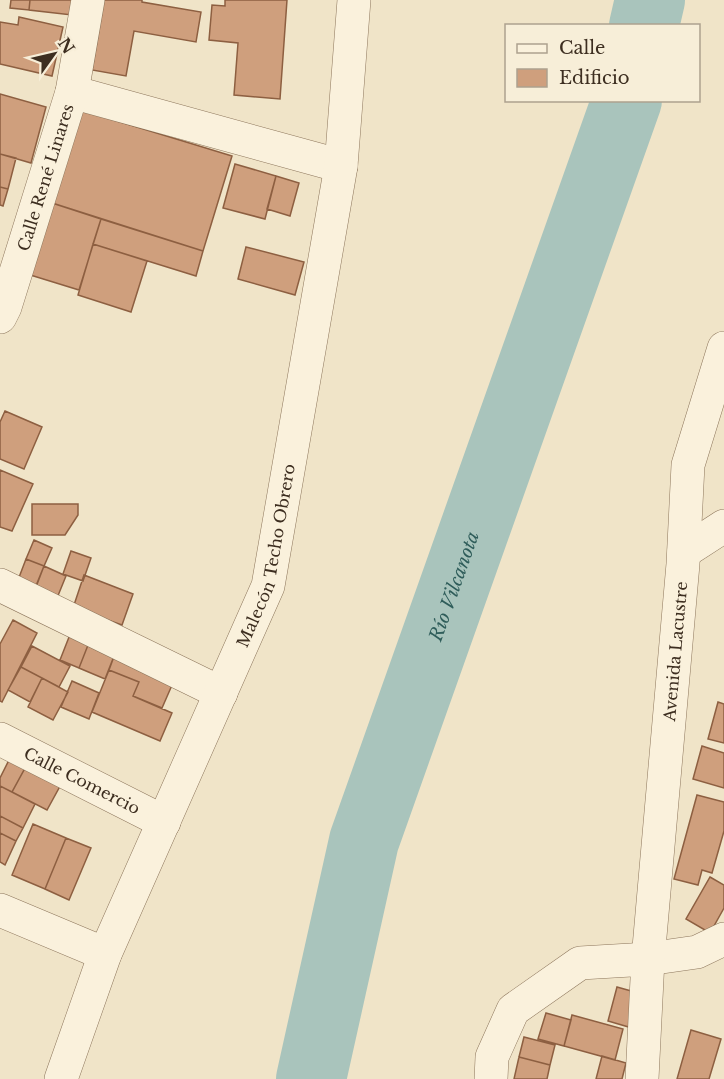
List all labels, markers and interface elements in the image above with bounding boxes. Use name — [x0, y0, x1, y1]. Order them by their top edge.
north arrow — [24, 24, 84, 84]
legend — [505, 24, 700, 102]
text: N — [54, 34, 79, 57]
text: Calle — [559, 37, 605, 59]
text: Edificio — [559, 67, 630, 89]
street label: Calle René Linares — [13, 101, 78, 253]
street label: Malecón Techo Obrero — [232, 462, 299, 650]
water label: Río Vilcanota — [424, 529, 484, 645]
street label: Avenida Lacustre — [659, 581, 691, 723]
street label: Calle Comercio — [21, 743, 143, 818]

